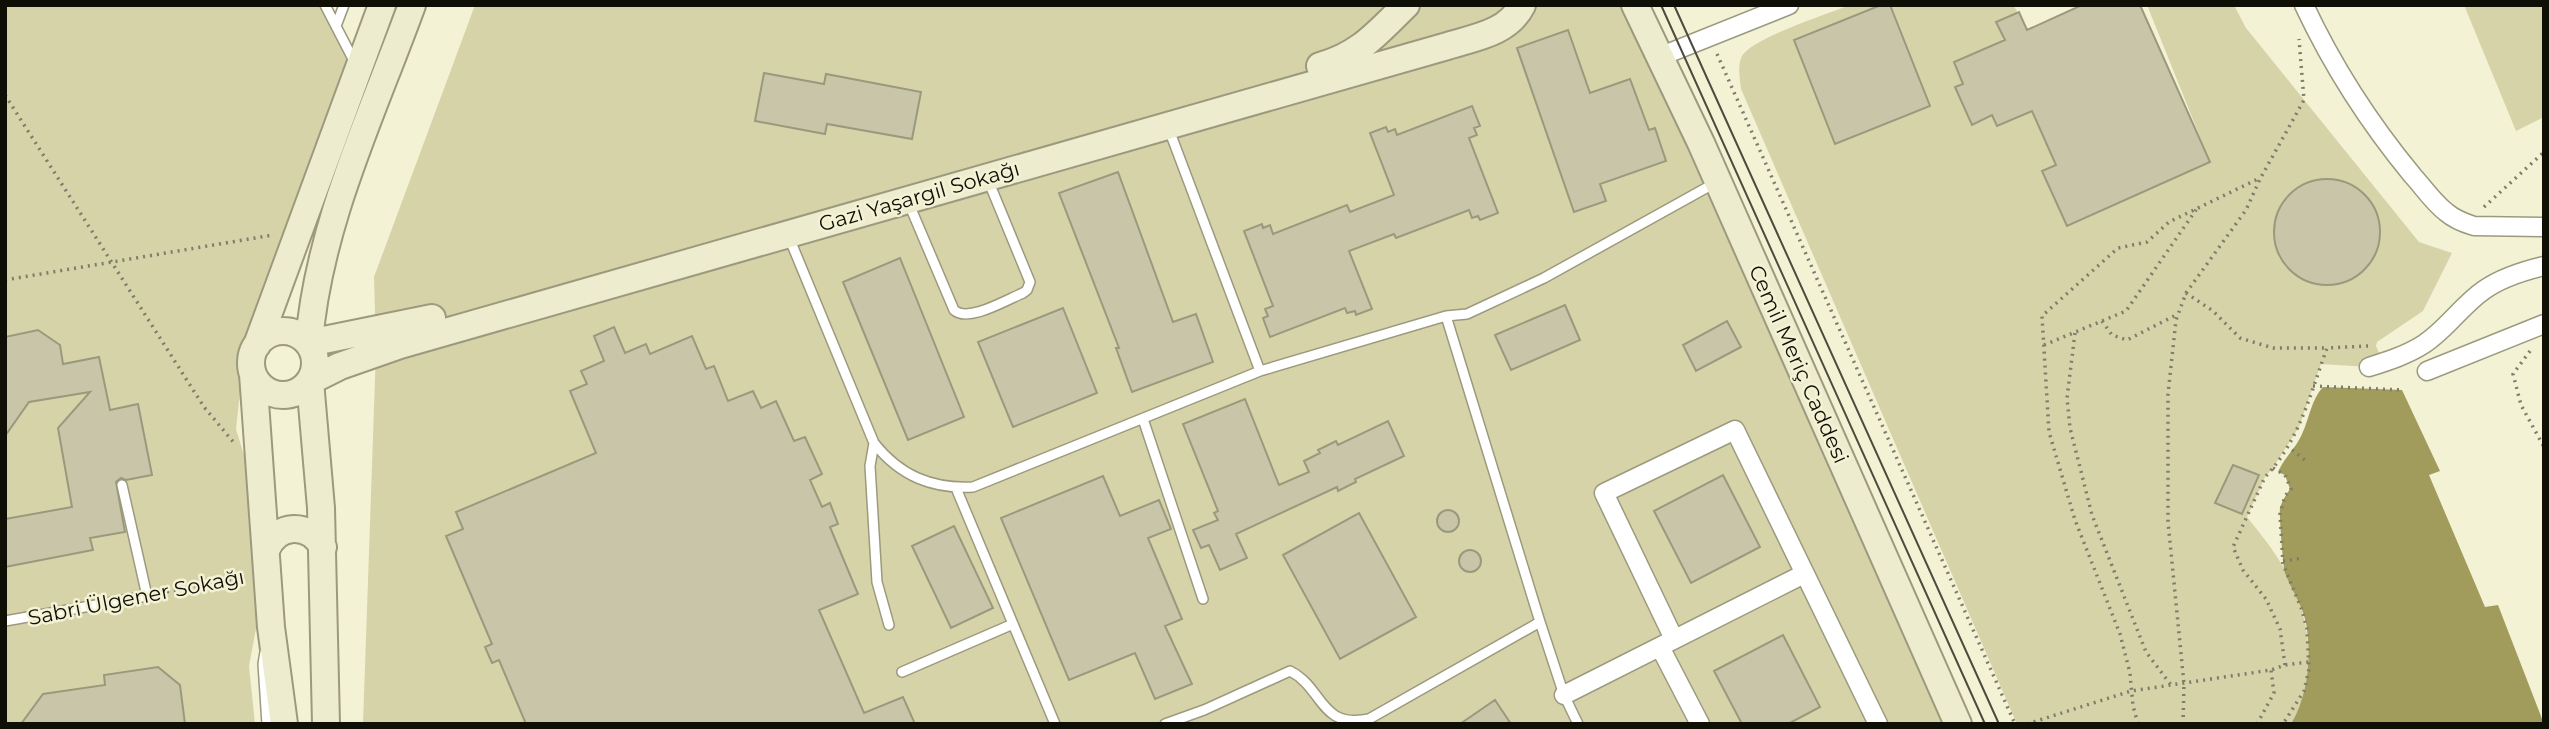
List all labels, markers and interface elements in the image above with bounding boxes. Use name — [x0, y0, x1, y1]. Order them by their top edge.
street label: Gazi Yaşargil Sokağı — [816, 155, 1022, 237]
street label: Cemil Meriç Caddesi — [1744, 261, 1854, 467]
street label: Sabri Ülgener Sokağı — [26, 564, 246, 630]

